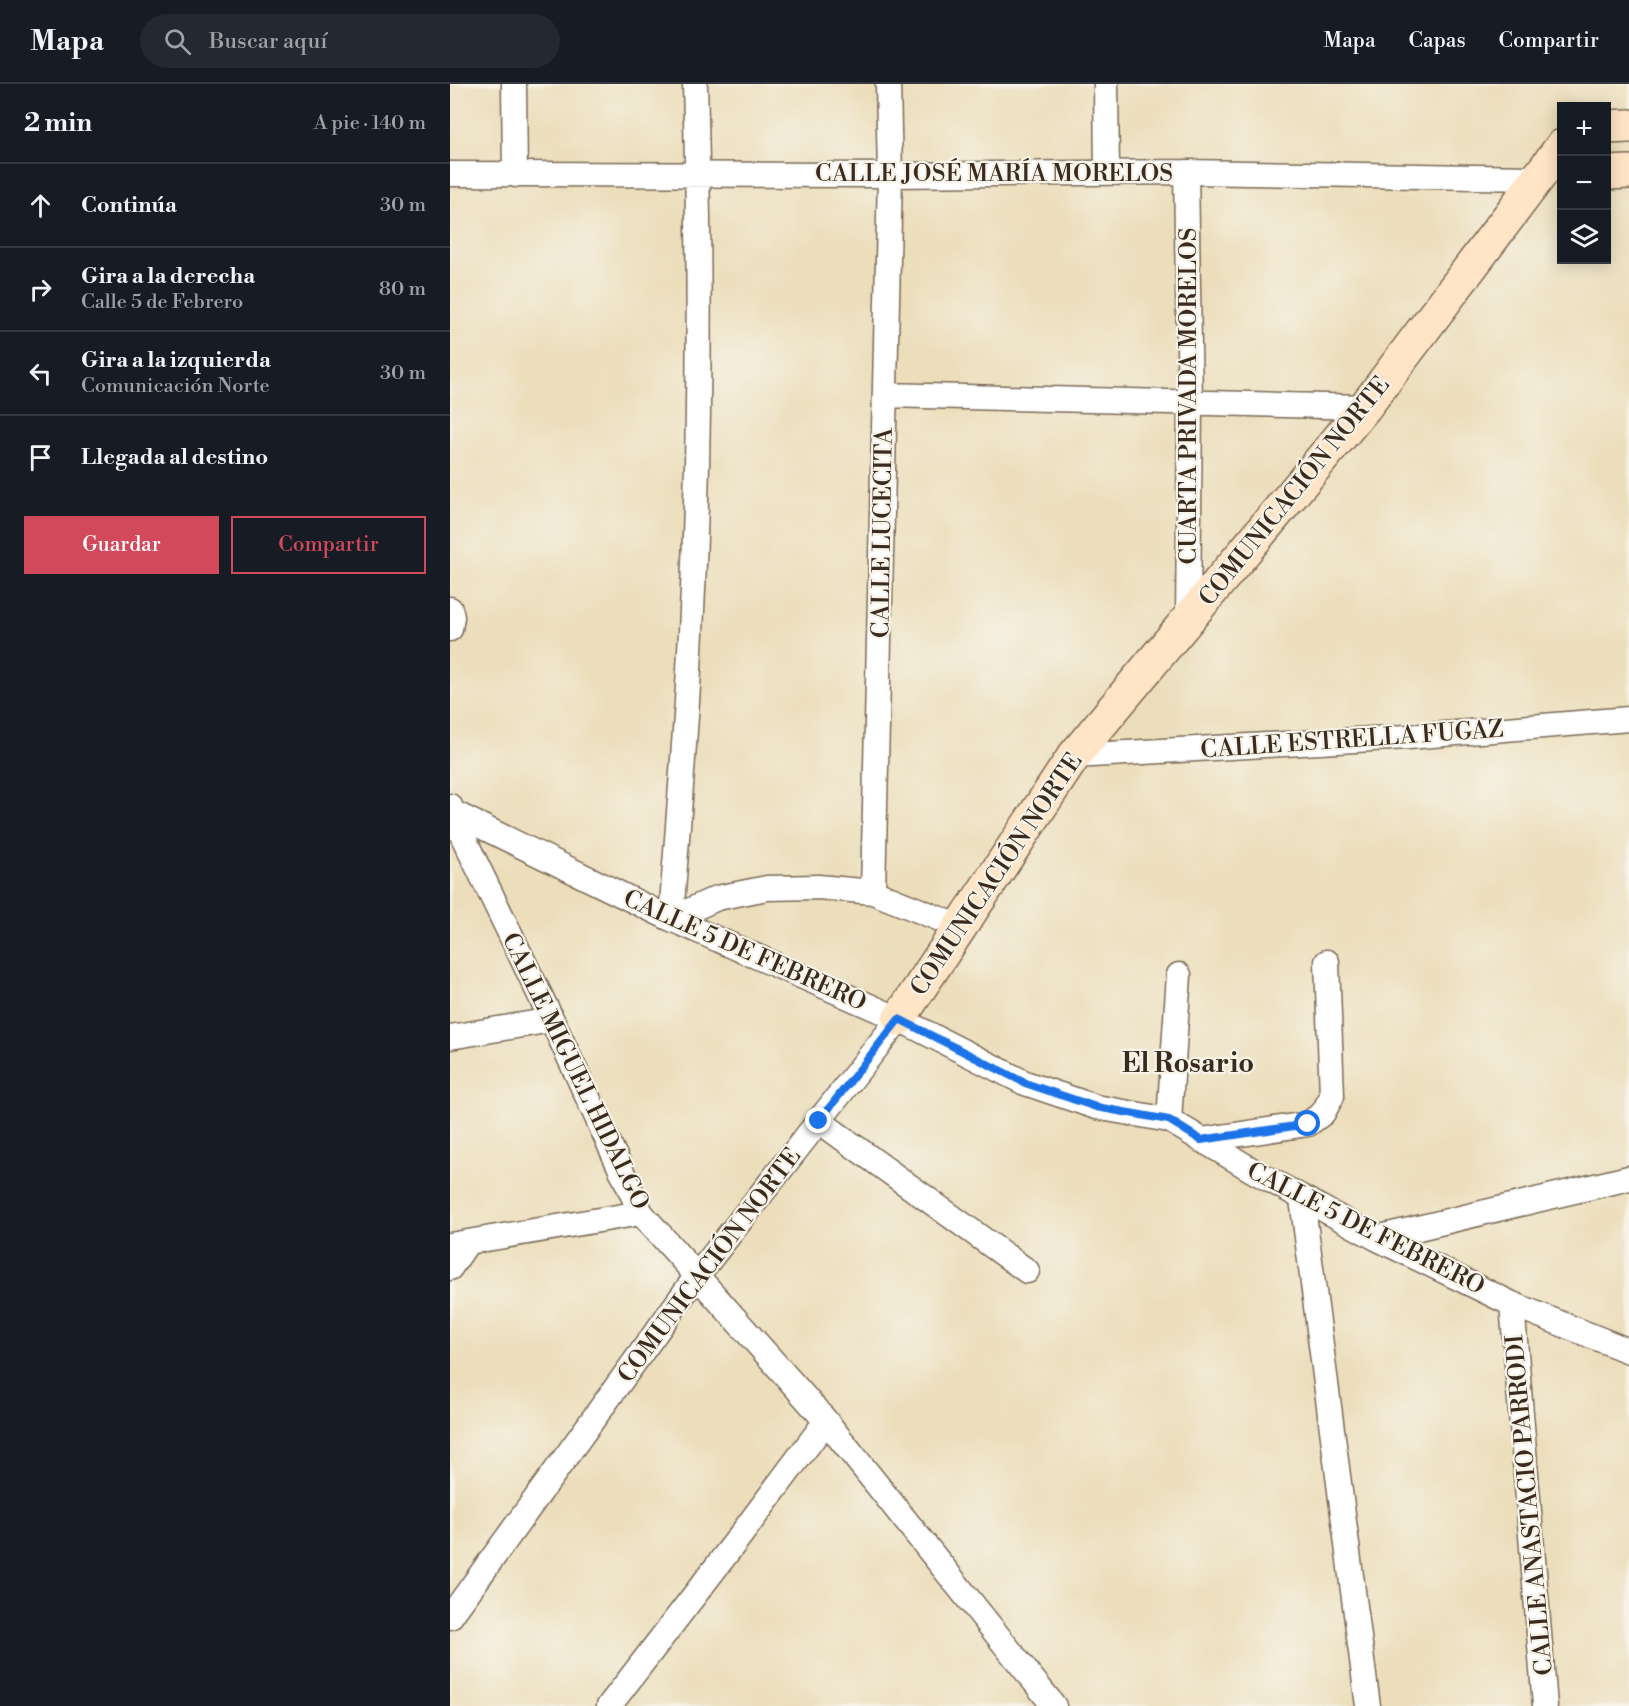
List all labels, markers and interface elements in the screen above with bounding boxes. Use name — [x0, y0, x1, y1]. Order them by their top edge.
search box — [140, 14, 560, 68]
text: Mapa — [30, 24, 104, 59]
icon: search — [161, 25, 194, 58]
text: Buscar aquí — [209, 28, 328, 55]
text: Mapa — [1324, 28, 1376, 54]
text: Capas — [1409, 28, 1466, 54]
text: Compartir — [1499, 28, 1599, 54]
map controls — [1557, 102, 1611, 264]
button: + — [1557, 102, 1611, 156]
text: 2 min — [24, 107, 92, 139]
text: A pie · 140 m — [314, 111, 426, 136]
button: − — [1557, 156, 1611, 210]
street label: CALLE JOSÉ MARÍA MORELOS — [815, 158, 1173, 189]
icon: ahead — [24, 189, 57, 222]
text: Continúa — [81, 192, 177, 219]
text: 30 m — [380, 193, 426, 218]
button: layers — [1557, 210, 1611, 264]
street label: CUARTA PRIVADA MORELOS — [1174, 227, 1204, 565]
text: Gira a la derecha — [81, 263, 255, 290]
icon: right — [24, 273, 57, 306]
text: 80 m — [379, 277, 426, 302]
text: Calle 5 de Febrero — [81, 290, 243, 315]
text: Gira a la izquierda — [81, 347, 271, 374]
icon: left — [24, 357, 57, 390]
text: 30 m — [380, 361, 426, 386]
street label: COMUNICACIÓN NORTE — [1191, 370, 1397, 612]
text: Comunicación Norte — [81, 374, 270, 399]
street label: CALLE LUCECITA — [866, 427, 900, 638]
icon: arrive — [24, 441, 57, 474]
text: Llegada al destino — [81, 444, 268, 471]
button: Guardar — [24, 516, 219, 574]
button: Compartir — [231, 516, 426, 574]
street label: CALLE ESTRELLA FUGAZ — [1200, 714, 1505, 766]
street label: COMUNICACIÓN NORTE — [903, 746, 1089, 1002]
street label: CALLE 5 DE FEBRERO — [618, 884, 871, 1018]
street label: CALLE MIGUEL HIDALGO — [495, 928, 655, 1215]
district label: El Rosario — [1122, 1047, 1254, 1081]
route end — [805, 1107, 831, 1133]
route start — [1294, 1110, 1320, 1136]
street label: COMUNICACIÓN NORTE — [610, 1141, 808, 1389]
street label: CALLE 5 DE FEBRERO — [1242, 1156, 1489, 1302]
street label: CALLE ANASTACIO PARRODI — [1500, 1333, 1560, 1677]

